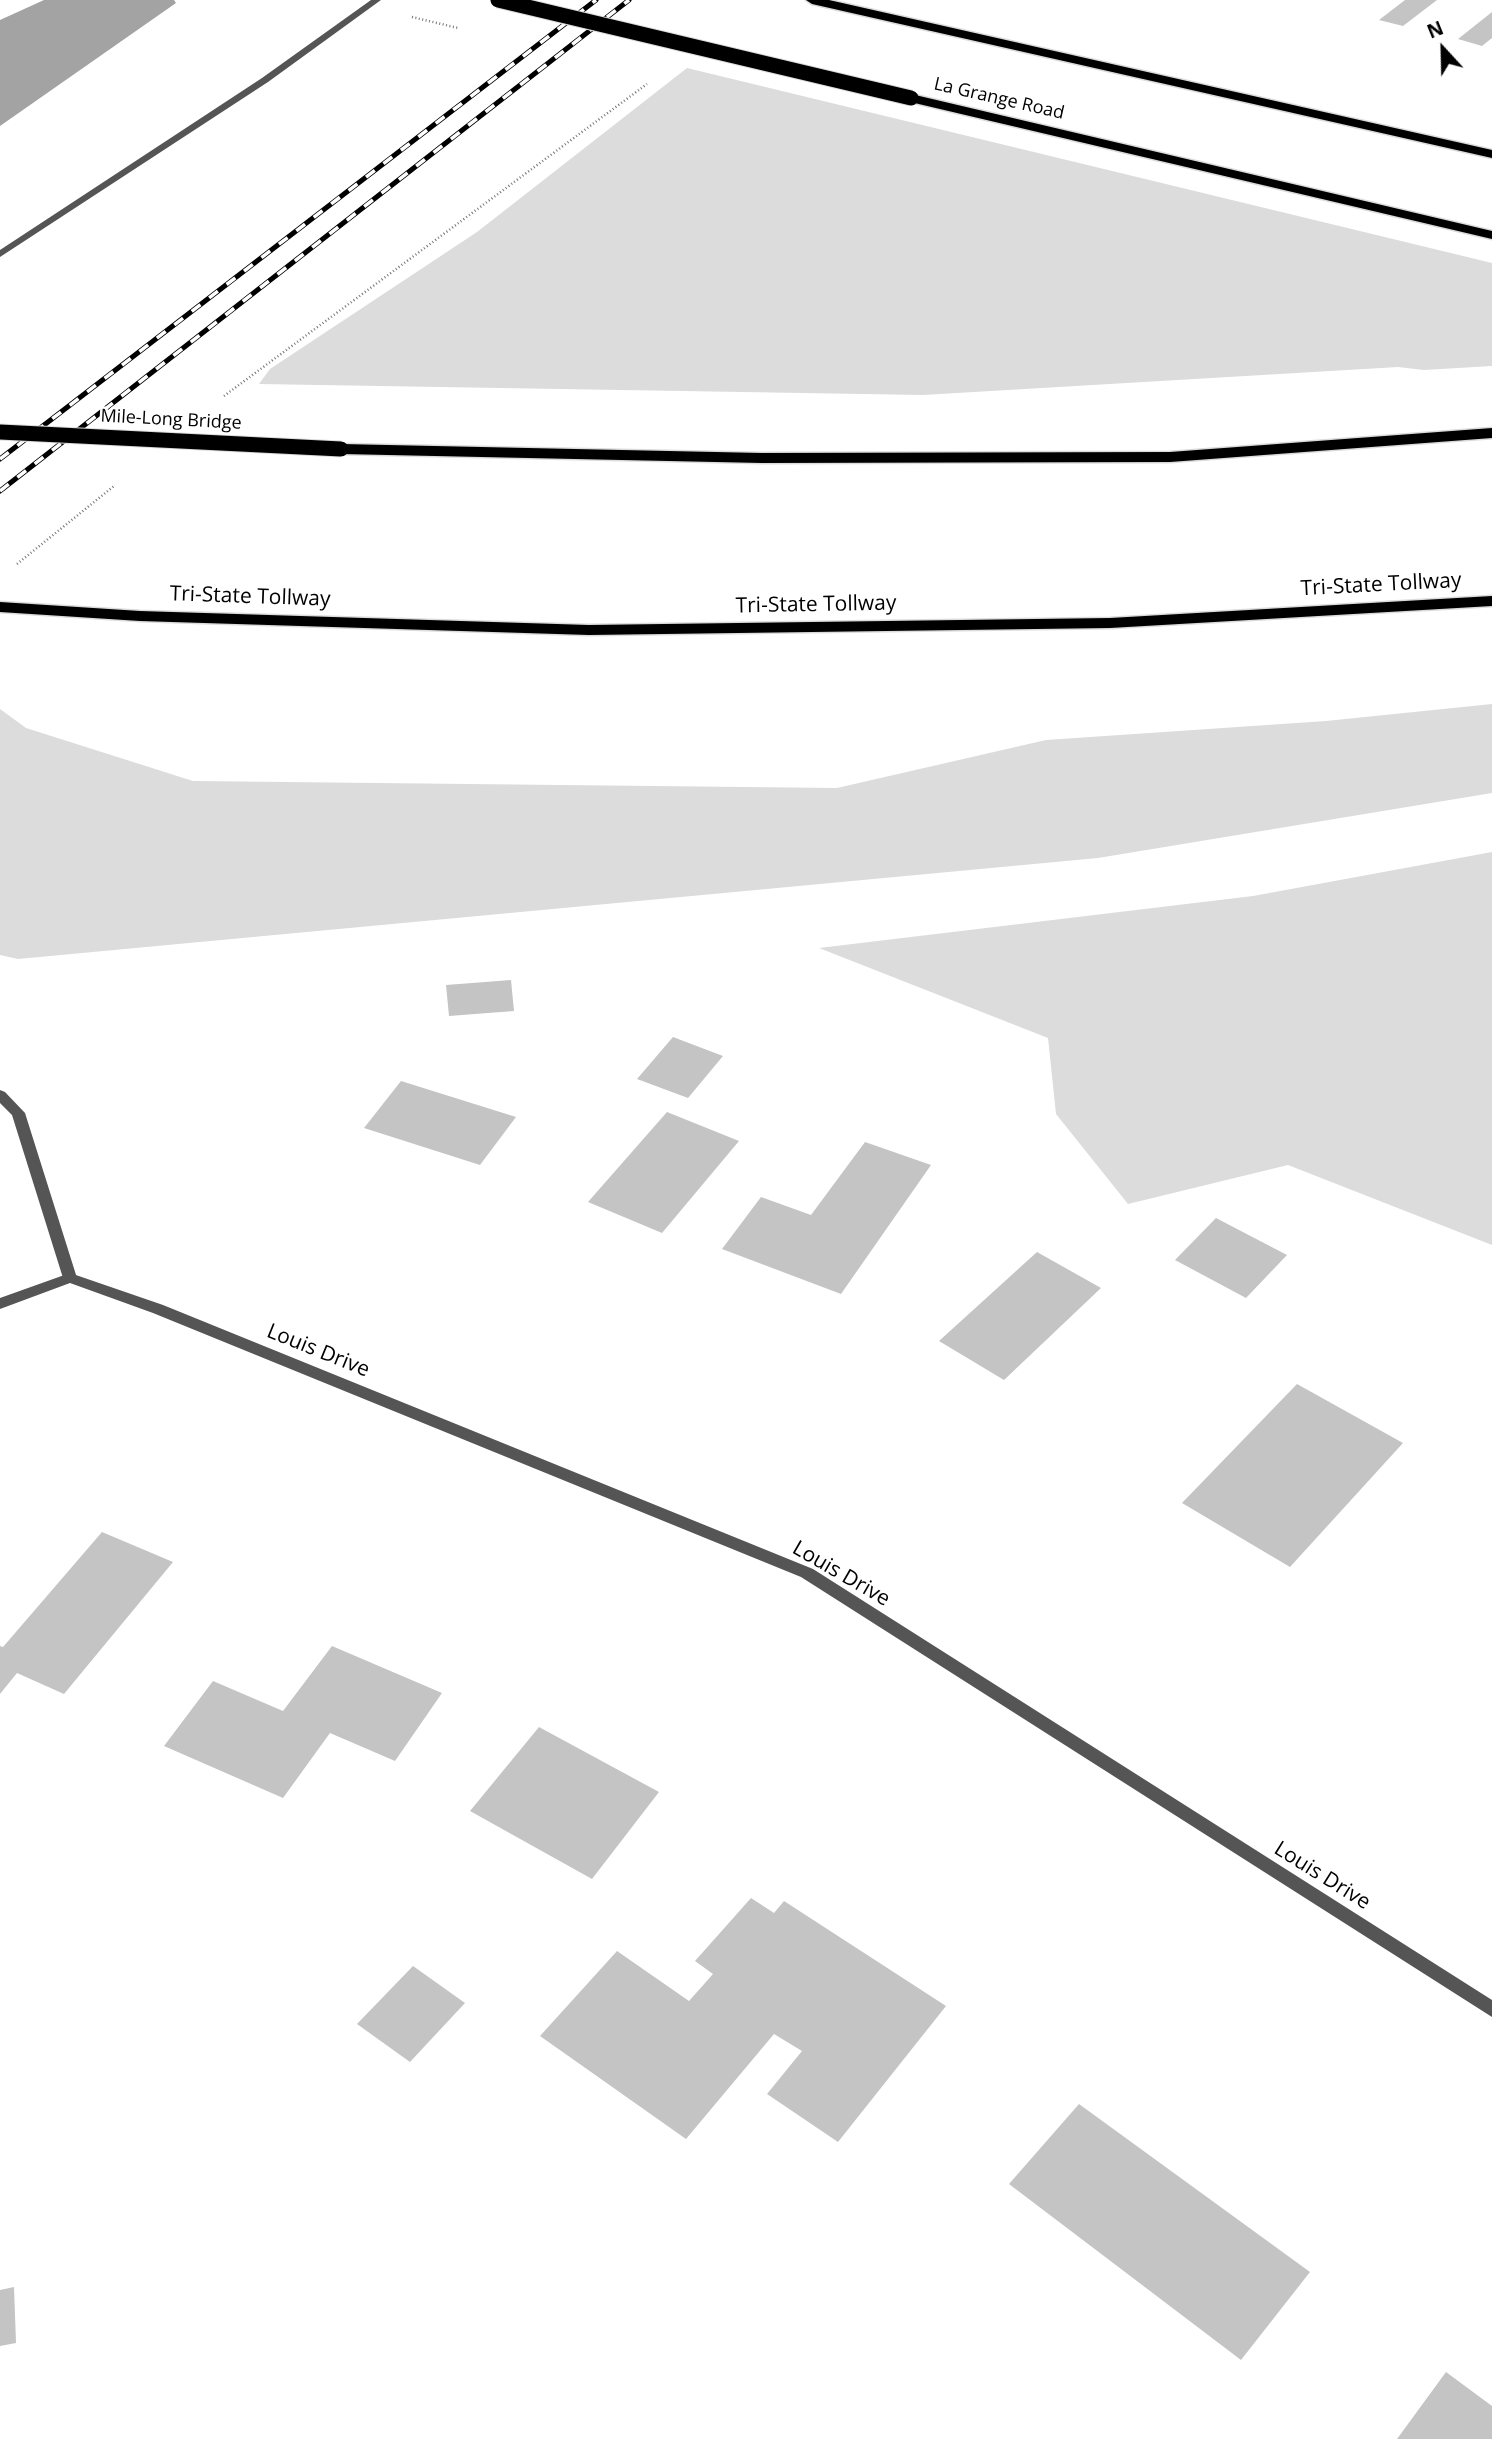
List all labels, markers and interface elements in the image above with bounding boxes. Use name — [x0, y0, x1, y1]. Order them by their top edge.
north arrow — [1408, 14, 1478, 84]
text: N — [1423, 15, 1447, 44]
street label: La Grange Road — [932, 74, 1066, 124]
street label: Mile-Long Bridge — [100, 406, 242, 434]
street label: Tri-State Tollway — [1300, 568, 1462, 602]
street label: Tri-State Tollway — [169, 582, 331, 612]
street label: Tri-State Tollway — [735, 591, 897, 619]
street label: Louis Drive — [263, 1319, 373, 1383]
street label: Louis Drive — [788, 1536, 894, 1612]
street label: Louis Drive — [1269, 1837, 1375, 1915]

